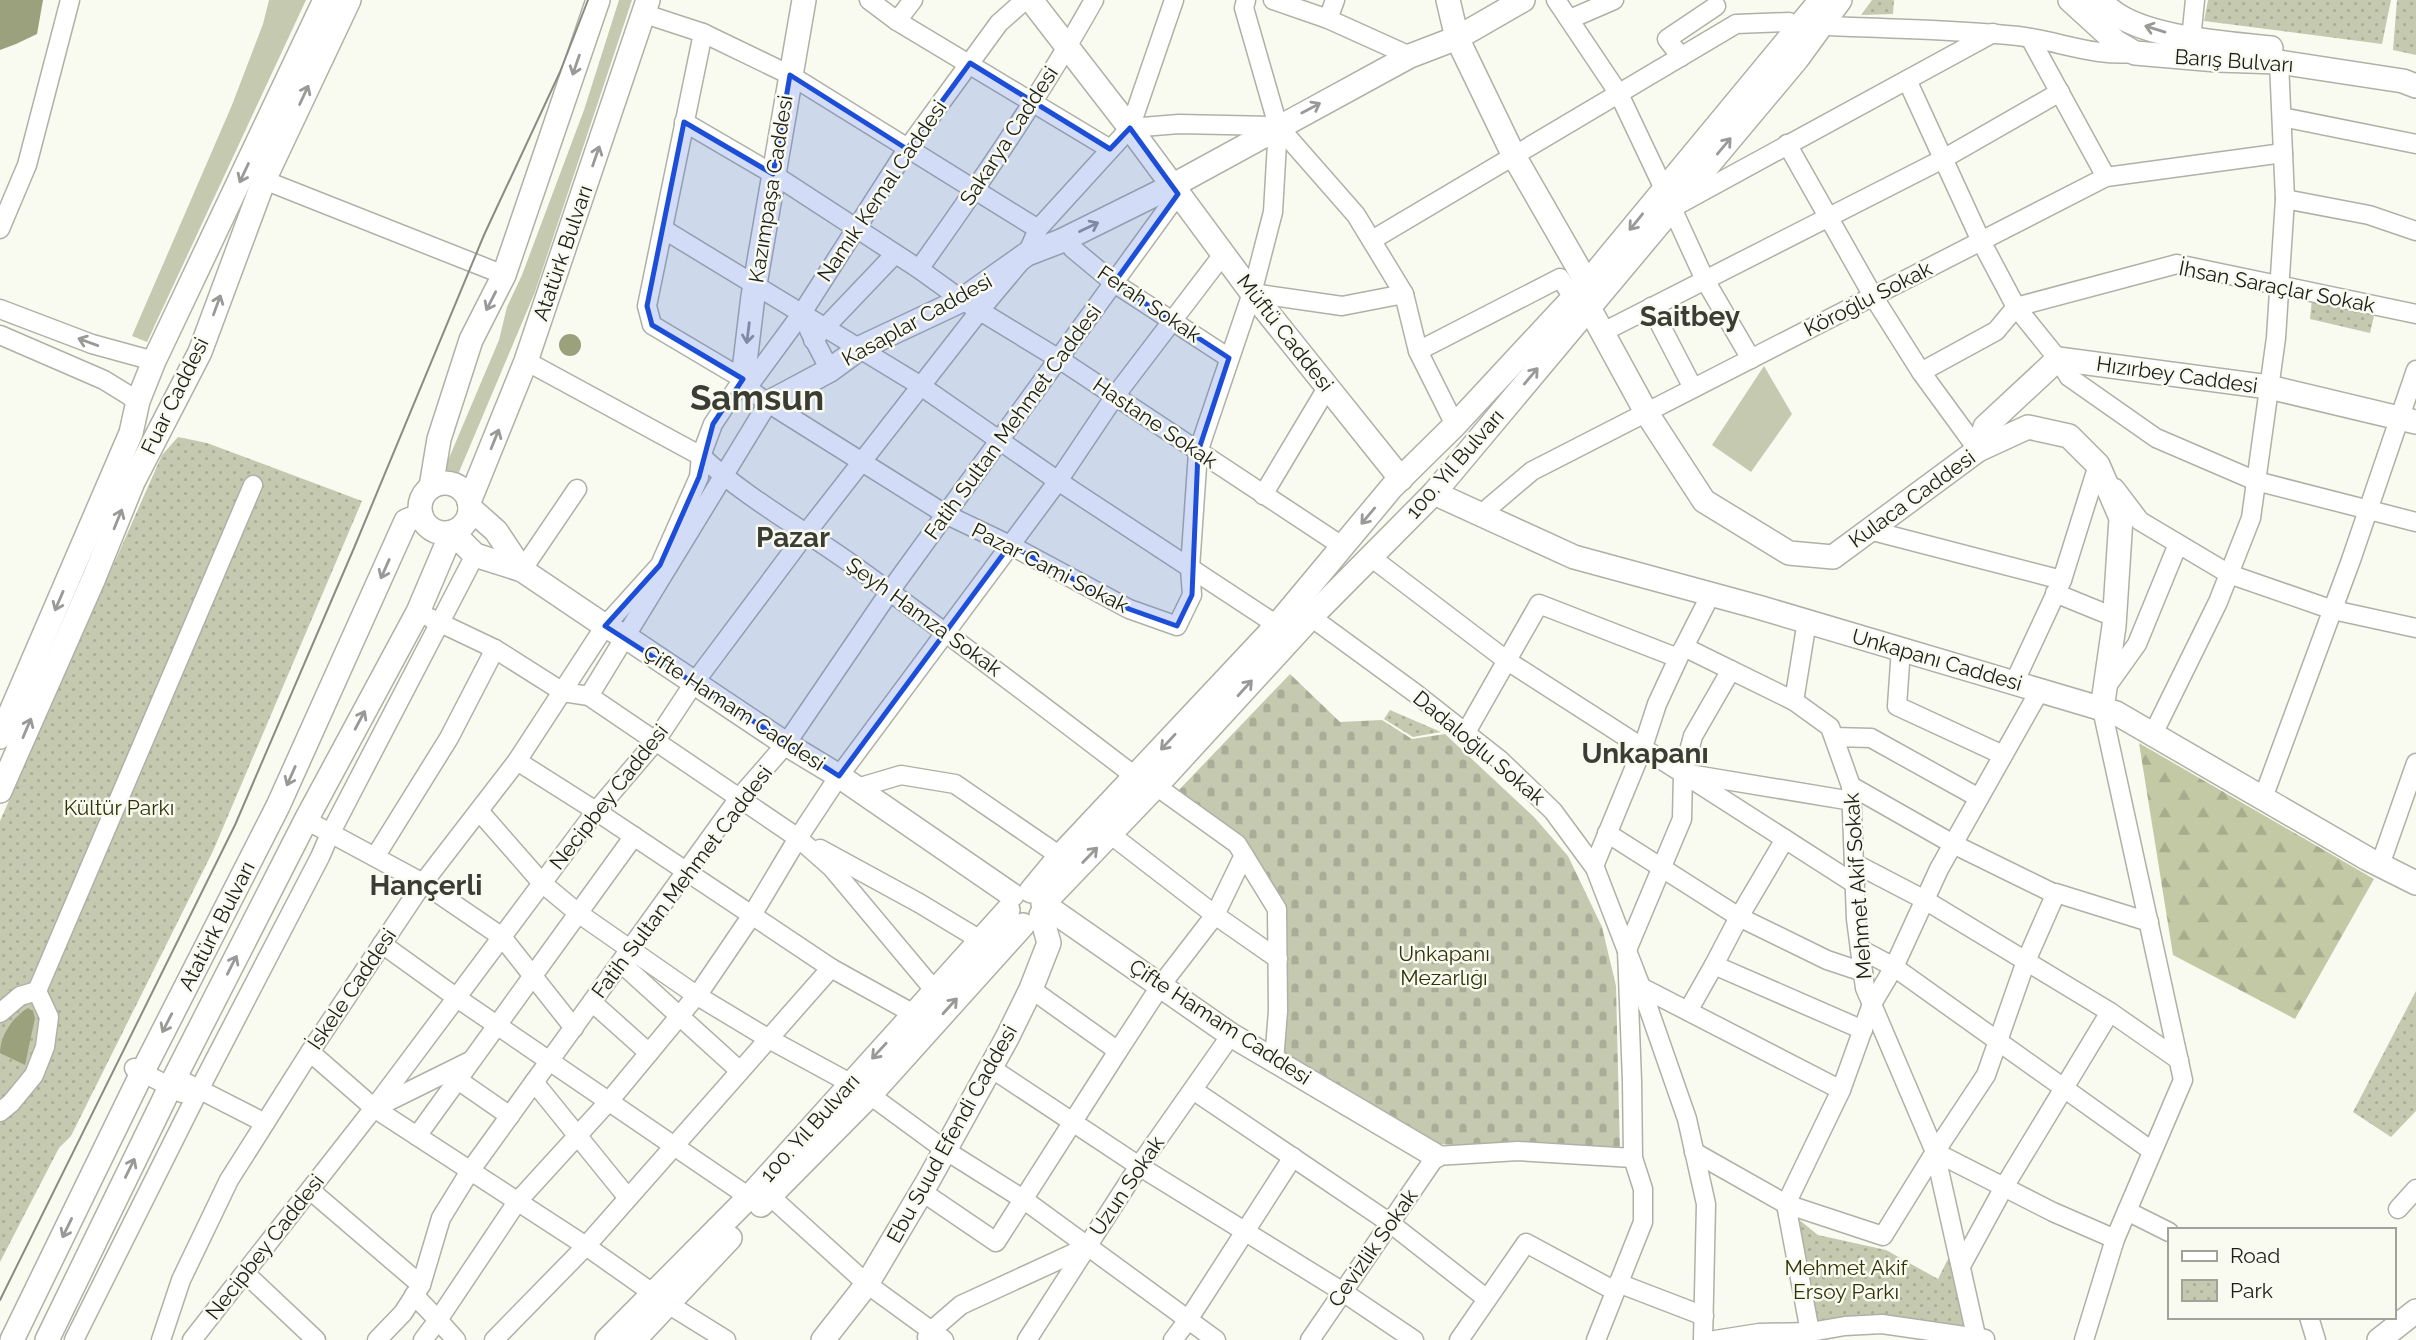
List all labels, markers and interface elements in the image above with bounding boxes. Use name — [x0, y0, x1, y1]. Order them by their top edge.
one-way arrow — [2145, 22, 2167, 35]
street label: Barış Bulvarı — [2174, 44, 2294, 77]
one-way arrow — [569, 53, 581, 75]
street label: Sakarya Caddesi — [954, 61, 1063, 210]
one-way arrow — [298, 85, 311, 106]
street label: Kazımpaşa Caddesi — [743, 93, 798, 284]
street label: Namık Kemal Caddesi — [812, 95, 952, 286]
one-way arrow — [1301, 101, 1321, 115]
one-way arrow — [1716, 137, 1732, 155]
one-way arrow — [590, 145, 603, 167]
one-way arrow — [236, 162, 249, 183]
street label: Atatürk Bulvarı — [528, 182, 597, 324]
one-way arrow — [1629, 213, 1645, 231]
one-way arrow — [1078, 220, 1099, 233]
street label: İhsan Saraçlar Sokak — [2177, 255, 2377, 318]
street label: Köroğlu Sokak — [1800, 256, 1936, 342]
street label: Ferah Sokak — [1093, 260, 1206, 347]
street label: Kasaplar Caddesi — [837, 268, 996, 371]
street label: Müftü Caddesi — [1232, 269, 1339, 396]
one-way arrow — [483, 290, 497, 311]
one-way arrow — [212, 294, 224, 316]
street label: Fatih Sultan Mehmet Caddesi — [919, 299, 1106, 544]
district label: Saitbey — [1640, 300, 1741, 333]
one-way arrow — [742, 321, 755, 344]
street label: Fuar Caddesi — [136, 333, 214, 458]
one-way arrow — [78, 335, 100, 347]
street label: Hızırbey Caddesi — [2095, 351, 2259, 398]
one-way arrow — [1523, 367, 1538, 385]
street label: Hastane Sokak — [1088, 372, 1222, 473]
district label: Samsun — [690, 377, 824, 418]
street label: 100. Yıl Bulvarı — [1400, 404, 1509, 523]
one-way arrow — [489, 429, 502, 450]
street label: Kulaca Caddesi — [1844, 444, 1980, 553]
one-way arrow — [1360, 507, 1375, 525]
one-way arrow — [112, 509, 125, 531]
street label: Pazar Cami Sokak — [968, 517, 1133, 618]
district label: Pazar — [756, 521, 830, 554]
street label: Şeyh Hamza Sokak — [842, 552, 1007, 681]
one-way arrow — [378, 558, 391, 579]
one-way arrow — [52, 589, 65, 611]
street label: Unkapanı Caddesi — [1849, 623, 2025, 696]
street label: Çifte Hamam Caddesi — [639, 639, 830, 776]
one-way arrow — [1237, 679, 1253, 697]
street label: Dadaloğlu Sokak — [1408, 685, 1550, 810]
one-way arrow — [354, 710, 367, 731]
one-way arrow — [21, 718, 34, 739]
street label: Necipbey Caddesi — [544, 719, 673, 874]
one-way arrow — [1160, 733, 1177, 750]
district label: Unkapanı — [1581, 737, 1709, 770]
street label: Fatih Sultan Mehmet Caddesi — [586, 761, 777, 1003]
one-way arrow — [284, 765, 297, 787]
street label: Mehmet Akif Sokak — [1839, 792, 1876, 980]
park label: Kültür Parkı — [64, 795, 174, 820]
one-way arrow — [1082, 846, 1098, 864]
street label: Atatürk Bulvarı — [173, 857, 260, 995]
district label: Hançerli — [370, 869, 482, 902]
street label: İskele Caddesi — [302, 923, 401, 1054]
park label: Unkapanı Mezarlığı — [1398, 941, 1490, 990]
street label: Çifte Hamam Caddesi — [1125, 953, 1316, 1090]
one-way arrow — [226, 955, 240, 976]
one-way arrow — [942, 997, 958, 1015]
one-way arrow — [159, 1013, 173, 1033]
street label: Ebu Suud Efendi Caddesi — [881, 1020, 1022, 1247]
one-way arrow — [871, 1042, 888, 1059]
street label: 100. Yıl Bulvarı — [755, 1069, 865, 1187]
street label: Uzun Sokak — [1084, 1131, 1169, 1240]
one-way arrow — [124, 1158, 138, 1179]
street label: Necipbey Caddesi — [200, 1169, 329, 1324]
street label: Cevizlik Sokak — [1323, 1184, 1422, 1312]
one-way arrow — [59, 1217, 73, 1238]
legend — [2168, 1228, 2395, 1319]
text: Road — [2230, 1243, 2280, 1268]
park label: Mehmet Akif Ersoy Parkı — [1785, 1255, 1909, 1304]
text: Park — [2230, 1278, 2273, 1303]

